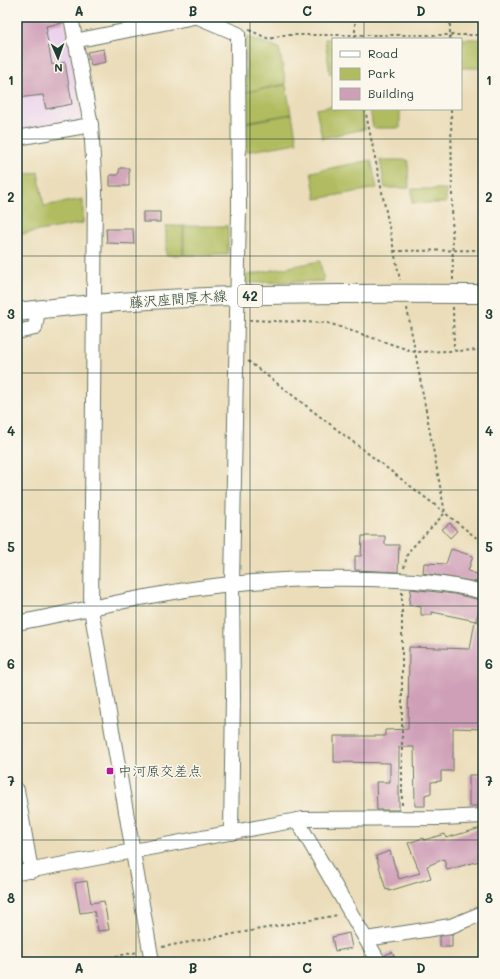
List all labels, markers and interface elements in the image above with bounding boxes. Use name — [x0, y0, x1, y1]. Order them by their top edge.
text: A — [74, 2, 84, 19]
text: B — [189, 2, 198, 19]
text: C — [302, 2, 312, 19]
text: D — [416, 2, 426, 19]
north arrow — [38, 38, 78, 78]
legend — [332, 38, 462, 110]
text: Road — [368, 45, 398, 61]
text: N — [54, 61, 63, 76]
text: Park — [368, 65, 395, 81]
text: 1 — [8, 71, 14, 88]
text: 1 — [486, 71, 492, 88]
text: Building — [368, 85, 414, 101]
text: 2 — [7, 188, 15, 205]
text: 2 — [485, 188, 493, 205]
road number: 42 — [238, 285, 262, 307]
street label: 藤沢座間厚木線 — [128, 286, 228, 311]
text: 3 — [7, 305, 15, 322]
text: 3 — [485, 305, 493, 322]
text: 4 — [7, 422, 15, 439]
text: 4 — [485, 422, 493, 439]
text: 5 — [7, 538, 15, 555]
text: 5 — [485, 538, 493, 555]
text: 6 — [7, 655, 15, 672]
text: 6 — [485, 655, 493, 672]
place label: 中河原交差点 — [118, 761, 202, 780]
marker: 中河原交差点 — [105, 766, 115, 776]
text: 7 — [7, 772, 15, 789]
text: 7 — [485, 772, 493, 789]
text: 8 — [7, 889, 15, 906]
text: 8 — [485, 889, 493, 906]
text: A — [74, 959, 84, 976]
text: B — [189, 959, 198, 976]
text: C — [302, 959, 312, 976]
text: D — [416, 959, 426, 976]

